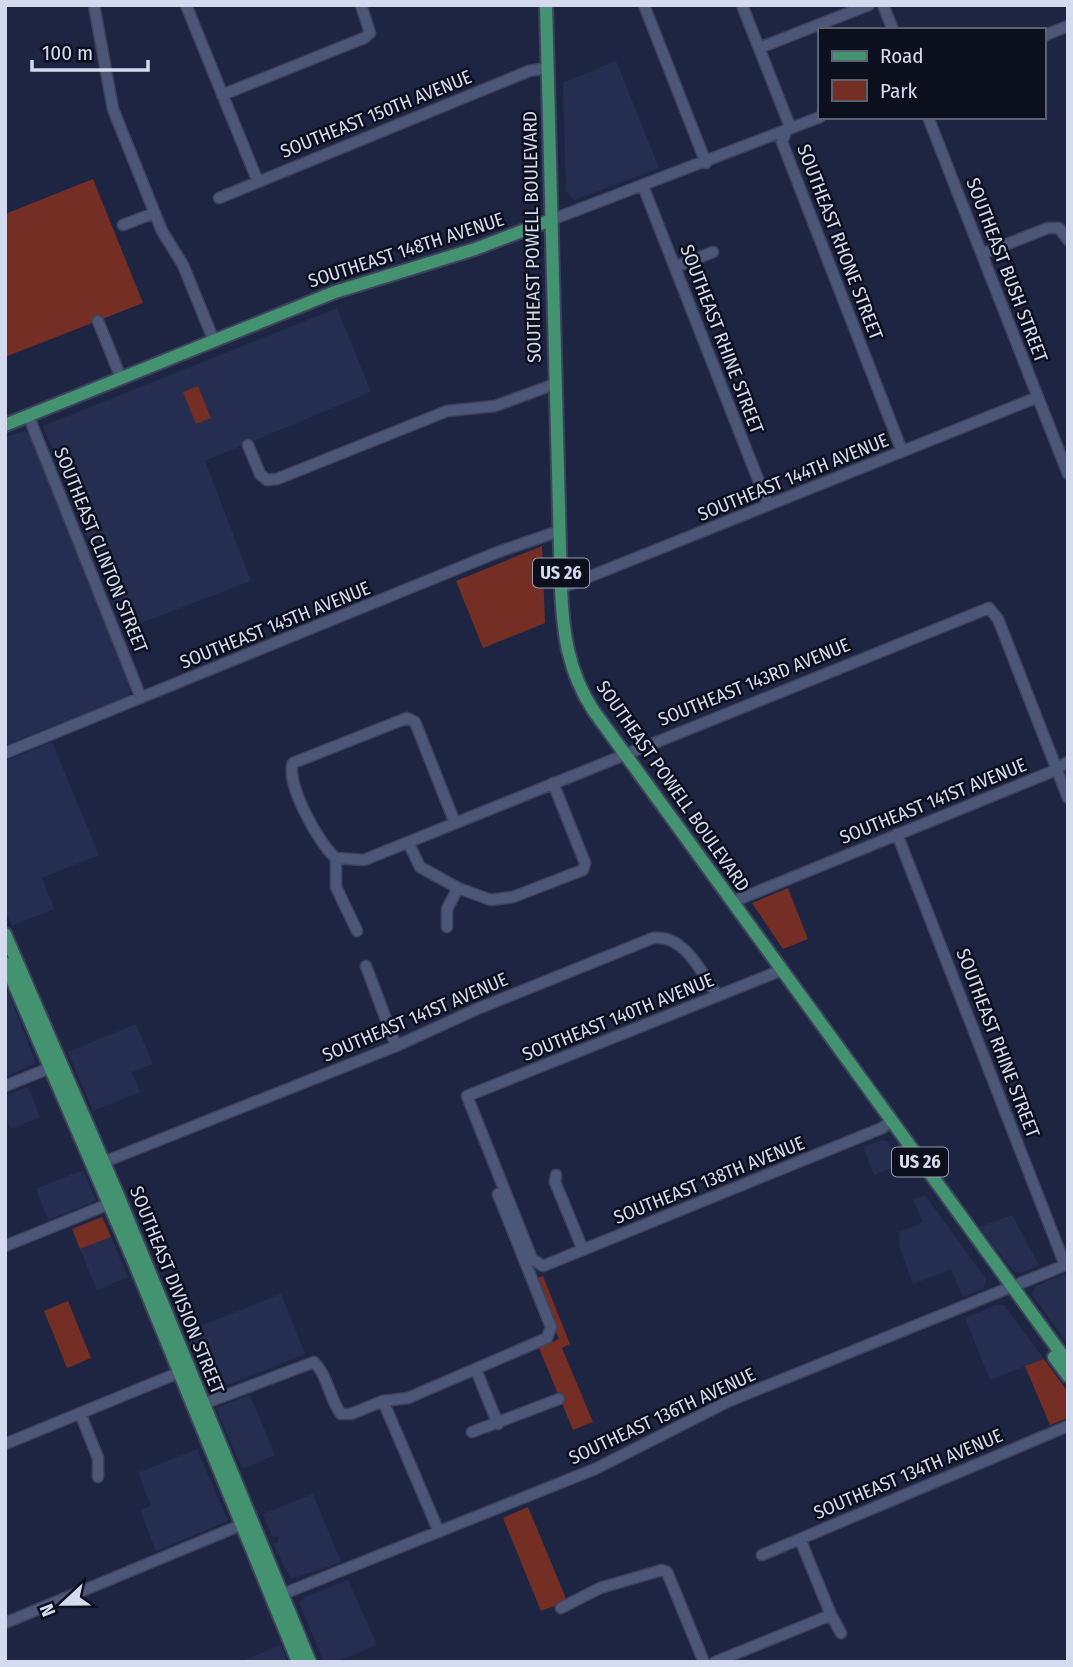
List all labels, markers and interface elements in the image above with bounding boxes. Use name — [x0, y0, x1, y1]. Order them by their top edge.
scale bar — [32, 28, 147, 72]
legend — [818, 28, 1045, 119]
text: 100 m — [42, 40, 93, 66]
text: Road — [880, 43, 924, 69]
street label: SOUTHEAST 150TH AVENUE — [277, 65, 475, 163]
text: Park — [880, 78, 918, 104]
street label: SOUTHEAST POWELL BOULEVARD — [518, 111, 546, 363]
street label: SOUTHEAST RHONE STREET — [792, 141, 888, 343]
street label: SOUTHEAST BUSH STREET — [961, 175, 1053, 366]
street label: SOUTHEAST 148TH AVENUE — [305, 207, 507, 293]
street label: SOUTHEAST RHINE STREET — [675, 241, 769, 437]
street label: SOUTHEAST 144TH AVENUE — [694, 428, 892, 526]
street label: SOUTHEAST CLINTON STREET — [49, 444, 153, 656]
road number: US 26 — [533, 558, 589, 588]
street label: SOUTHEAST 145TH AVENUE — [177, 576, 374, 674]
street label: SOUTHEAST 143RD AVENUE — [655, 633, 853, 731]
street label: SOUTHEAST POWELL BOULEVARD — [591, 676, 755, 896]
street label: SOUTHEAST 141ST AVENUE — [836, 753, 1030, 849]
street label: SOUTHEAST RHINE STREET — [951, 945, 1045, 1141]
street label: SOUTHEAST 141ST AVENUE — [319, 967, 511, 1067]
street label: SOUTHEAST 140TH AVENUE — [519, 968, 717, 1066]
street label: SOUTHEAST 138TH AVENUE — [610, 1131, 808, 1229]
road number: US 26 — [892, 1148, 948, 1176]
street label: SOUTHEAST DIVISION STREET — [125, 1183, 229, 1397]
street label: SOUTHEAST 136TH AVENUE — [565, 1363, 759, 1469]
street label: SOUTHEAST 134TH AVENUE — [810, 1424, 1006, 1524]
north arrow — [28, 1569, 98, 1639]
text: N — [35, 1601, 60, 1620]

